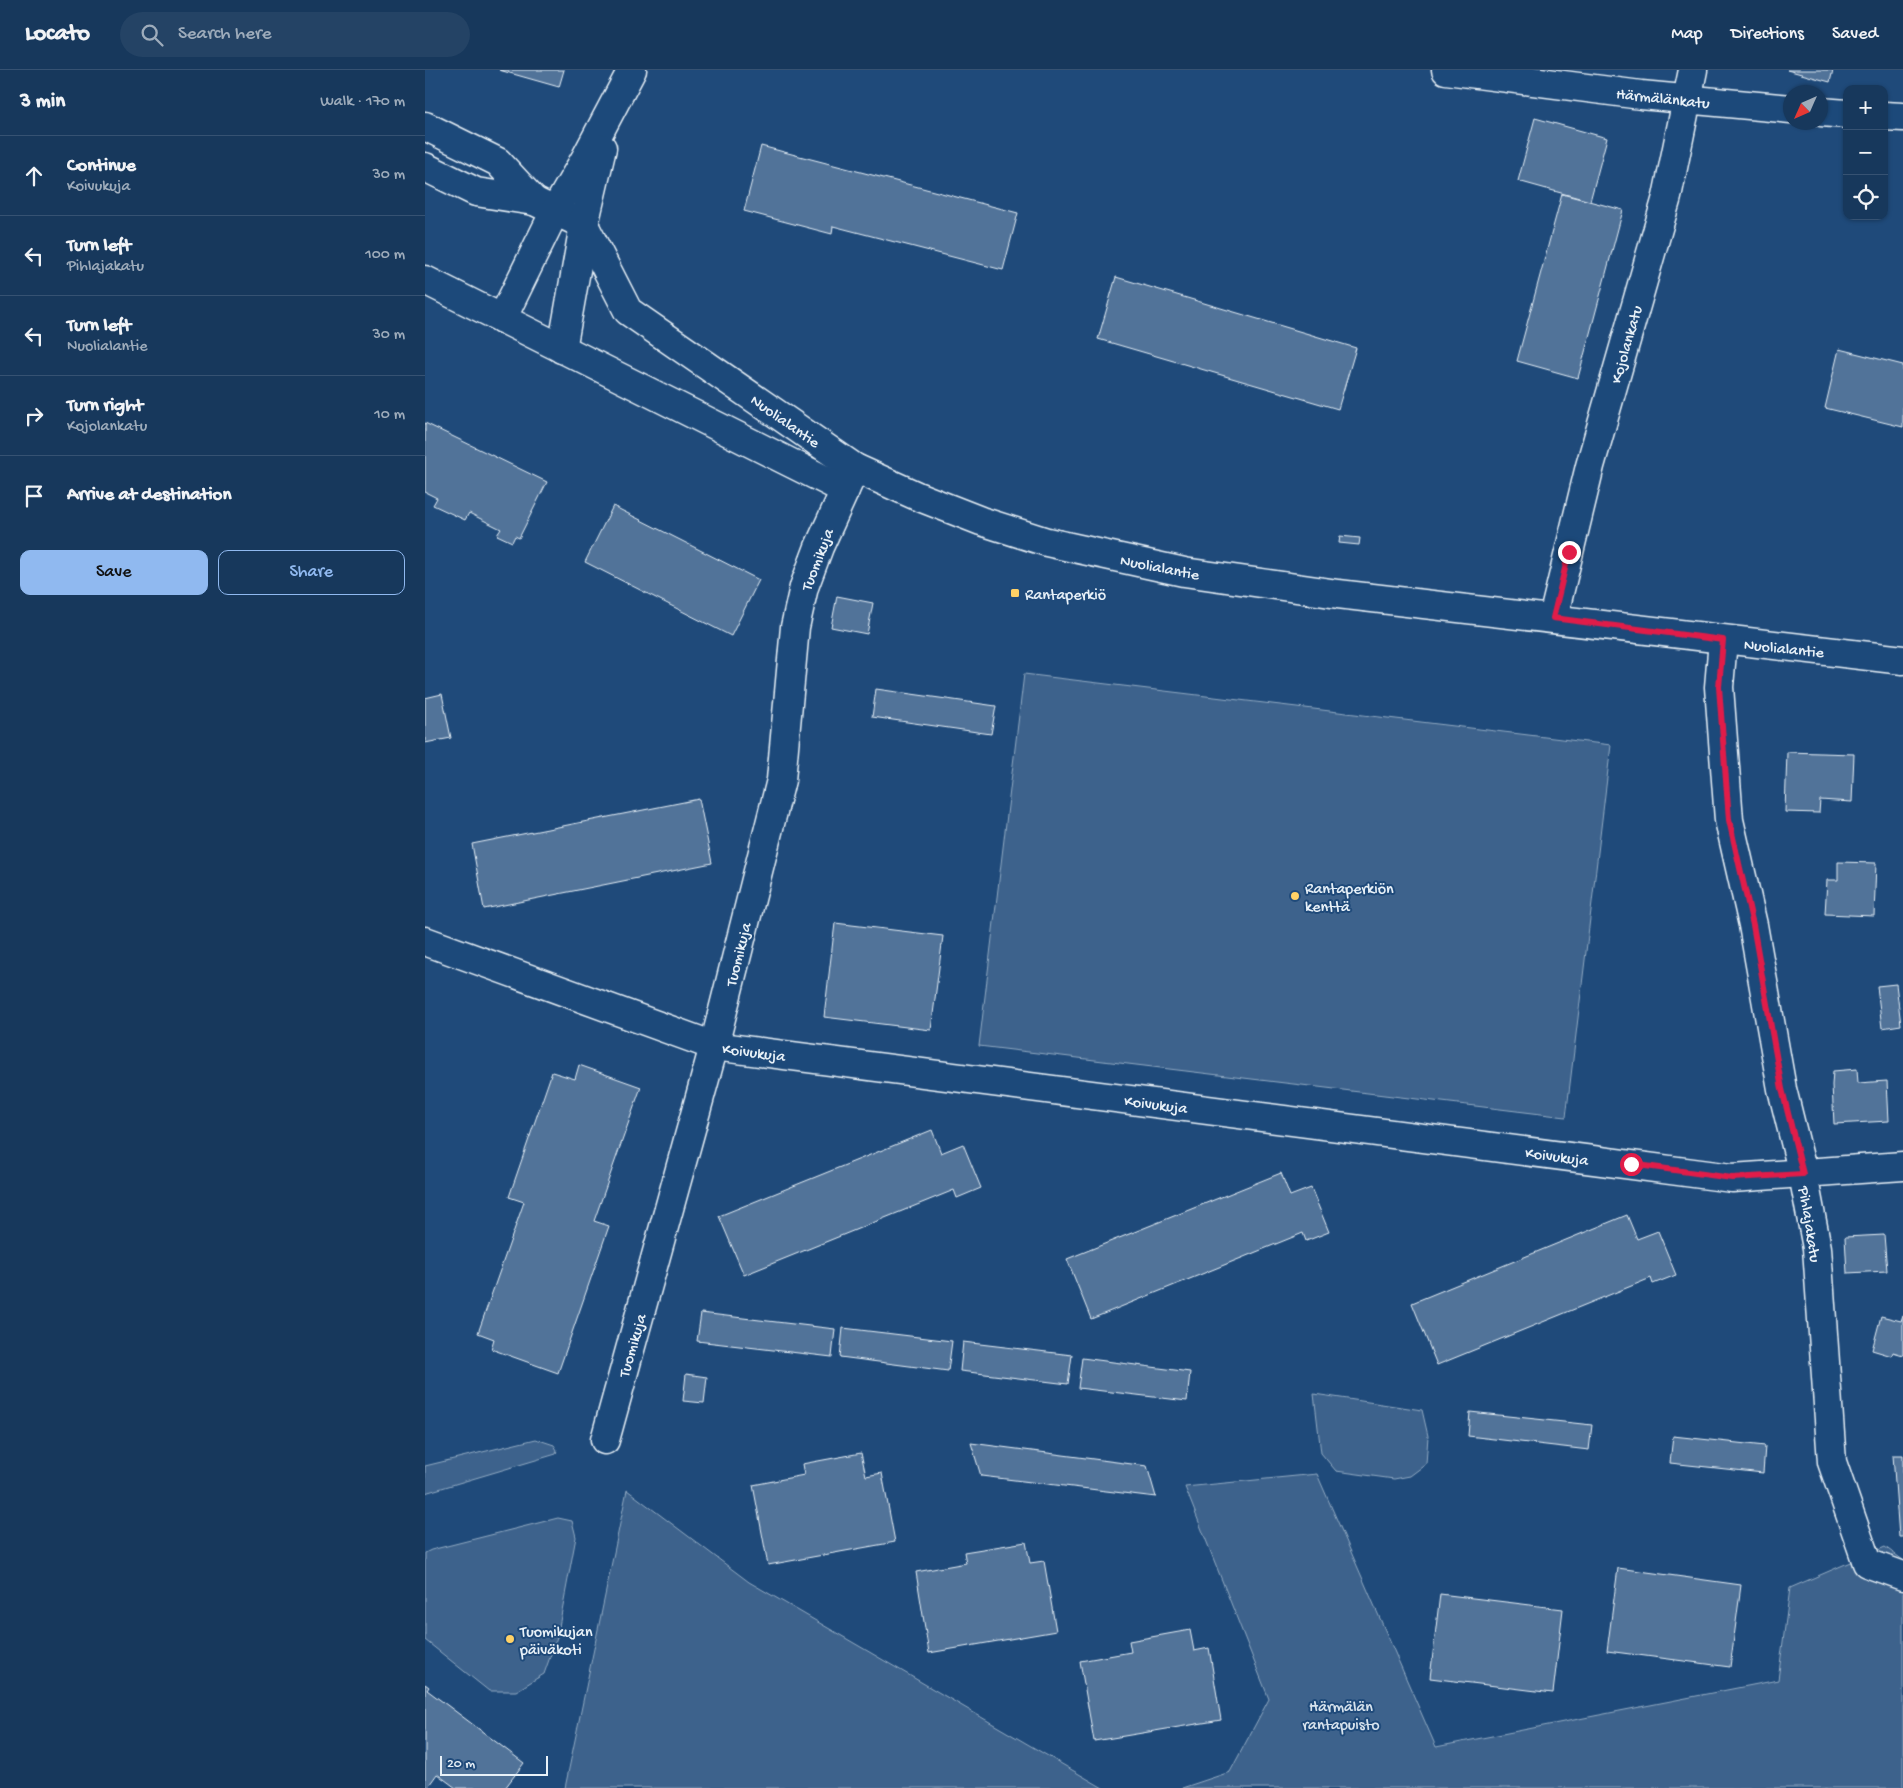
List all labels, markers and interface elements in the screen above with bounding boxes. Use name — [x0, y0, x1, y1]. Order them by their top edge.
search box — [120, 12, 470, 57]
text: Locato — [25, 20, 90, 49]
icon: search — [138, 21, 166, 49]
text: Search here — [178, 23, 272, 46]
text: Map — [1671, 24, 1703, 45]
text: Directions — [1731, 24, 1804, 45]
text: Saved — [1832, 24, 1878, 45]
north arrow — [1783, 85, 1828, 130]
map controls — [1843, 85, 1888, 220]
button: + — [1843, 85, 1888, 130]
street label: Härmälänkatu — [1615, 86, 1711, 115]
text: 3 min — [20, 90, 65, 115]
text: Walk · 170 m — [320, 93, 405, 112]
button: − — [1843, 130, 1888, 175]
text: Continue — [67, 155, 136, 178]
icon: ahead — [20, 162, 48, 190]
text: 30 m — [372, 166, 405, 185]
button: locate — [1843, 175, 1888, 220]
text: Koivukuja — [67, 178, 130, 197]
text: Turn left — [67, 235, 131, 258]
icon: left — [20, 242, 48, 270]
text: 100 m — [365, 246, 405, 265]
text: Pihlajakatu — [67, 258, 144, 277]
street label: Kojolankatu — [1608, 303, 1649, 386]
text: Turn left — [67, 315, 131, 338]
icon: left — [20, 322, 48, 350]
text: 30 m — [372, 326, 405, 345]
text: Nuolialantie — [67, 338, 147, 357]
street label: Nuolialantie — [746, 392, 823, 454]
text: Turn right — [67, 395, 143, 418]
icon: right — [20, 402, 48, 430]
text: 10 m — [374, 406, 405, 425]
text: Kojolankatu — [67, 418, 147, 437]
icon: arrive — [20, 482, 48, 510]
text: Arrive at destination — [67, 484, 231, 507]
street label: Tuomikuja — [798, 525, 840, 595]
route end — [1558, 541, 1581, 564]
button: Save — [20, 550, 208, 595]
button: Share — [218, 550, 405, 595]
street label: Nuolialantie — [1118, 552, 1201, 587]
marker: Rantaperkiö — [1009, 587, 1021, 599]
place label: Rantaperkiö — [1025, 587, 1106, 606]
street label: Nuolialantie — [1743, 637, 1825, 664]
place label: Rantaperkiön kenttä — [1305, 881, 1394, 918]
marker: Rantaperkiön kenttä — [1289, 890, 1301, 902]
street label: Tuomikuja — [723, 920, 758, 990]
street label: Koivukuja — [721, 1041, 787, 1068]
street label: Koivukuja — [1123, 1093, 1189, 1120]
street label: Koivukuja — [1524, 1145, 1590, 1172]
route start — [1620, 1153, 1643, 1176]
street label: Pihlajakatu — [1792, 1184, 1823, 1264]
street label: Tuomikuja — [616, 1311, 653, 1381]
place label: Tuomikujan päiväkoti — [519, 1624, 593, 1661]
marker: Tuomikujan päiväkoti — [504, 1633, 516, 1645]
park label: Härmälän rantapuisto — [1302, 1699, 1380, 1736]
scale bar — [440, 1753, 547, 1776]
text: 20 m — [447, 1756, 475, 1773]

